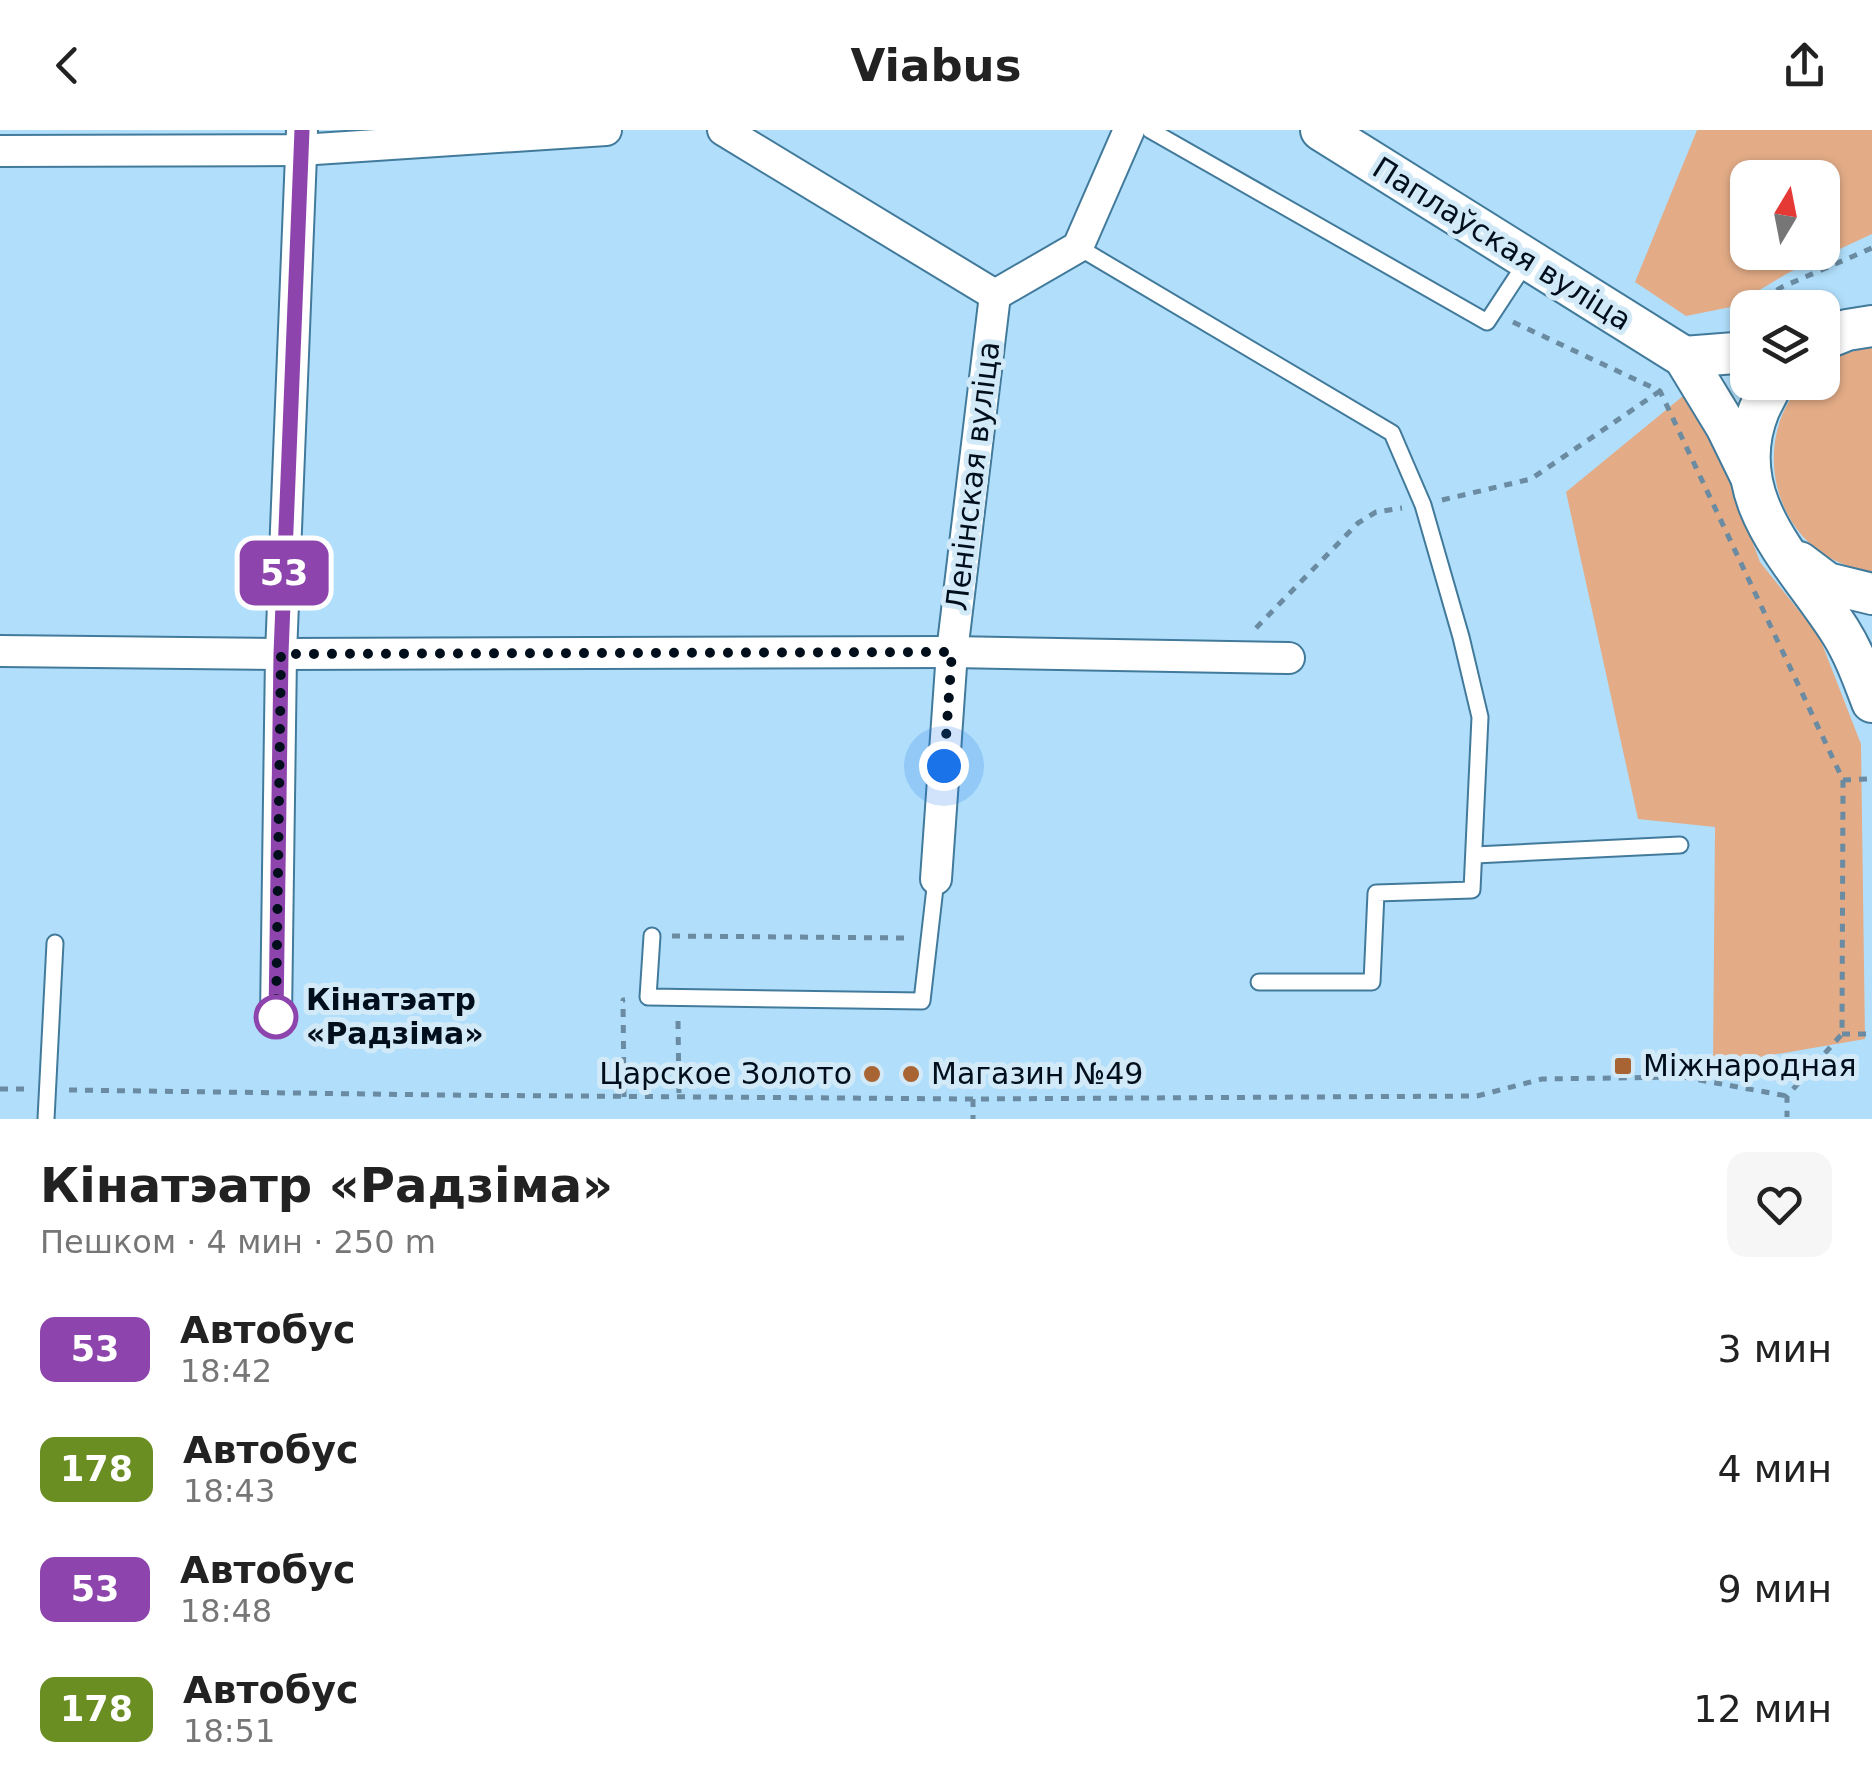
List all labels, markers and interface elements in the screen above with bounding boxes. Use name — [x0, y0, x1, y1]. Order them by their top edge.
icon: back — [40, 38, 95, 93]
icon: share — [1777, 38, 1832, 93]
text: Viabus — [851, 39, 1021, 92]
street label: Паплаўская вуліца — [1367, 150, 1638, 337]
north arrow — [1730, 160, 1840, 270]
map controls — [1730, 160, 1840, 400]
button: layers — [1730, 290, 1840, 400]
street label: Ленінская вуліца — [939, 339, 1006, 613]
line badge: 53 — [239, 540, 329, 606]
text: 53 — [260, 553, 308, 593]
your location — [919, 741, 969, 791]
place label: Кінатэатр «Радзіма» — [306, 982, 484, 1051]
marker: Кінатэатр «Радзіма» — [255, 996, 297, 1038]
place label: Міжнародная — [1643, 1048, 1856, 1083]
marker: Міжнародная — [1612, 1055, 1634, 1077]
place label: Царское Золото — [599, 1056, 852, 1091]
place label: Магазин №49 — [931, 1056, 1143, 1091]
marker: Царское Золото — [861, 1063, 883, 1085]
marker: Магазин №49 — [900, 1063, 922, 1085]
button: heart — [1727, 1152, 1832, 1257]
text: Кінатэатр «Радзіма» — [40, 1157, 613, 1213]
text: Пешком · 4 мин · 250 m — [40, 1223, 436, 1261]
text: Автобус — [180, 1308, 355, 1352]
text: 3 мин — [1718, 1327, 1832, 1371]
text: 53 — [71, 1329, 119, 1369]
text: 18:42 — [180, 1352, 272, 1390]
text: Автобус — [183, 1428, 358, 1472]
text: 4 мин — [1718, 1447, 1832, 1491]
text: 178 — [60, 1449, 133, 1489]
text: 18:43 — [183, 1472, 275, 1510]
text: Автобус — [180, 1548, 355, 1592]
text: 9 мин — [1718, 1567, 1832, 1611]
text: 53 — [71, 1569, 119, 1609]
text: 18:48 — [180, 1592, 272, 1630]
text: Автобус — [183, 1668, 358, 1712]
text: 12 мин — [1693, 1687, 1832, 1731]
text: 178 — [60, 1689, 133, 1729]
text: 18:51 — [183, 1712, 275, 1750]

